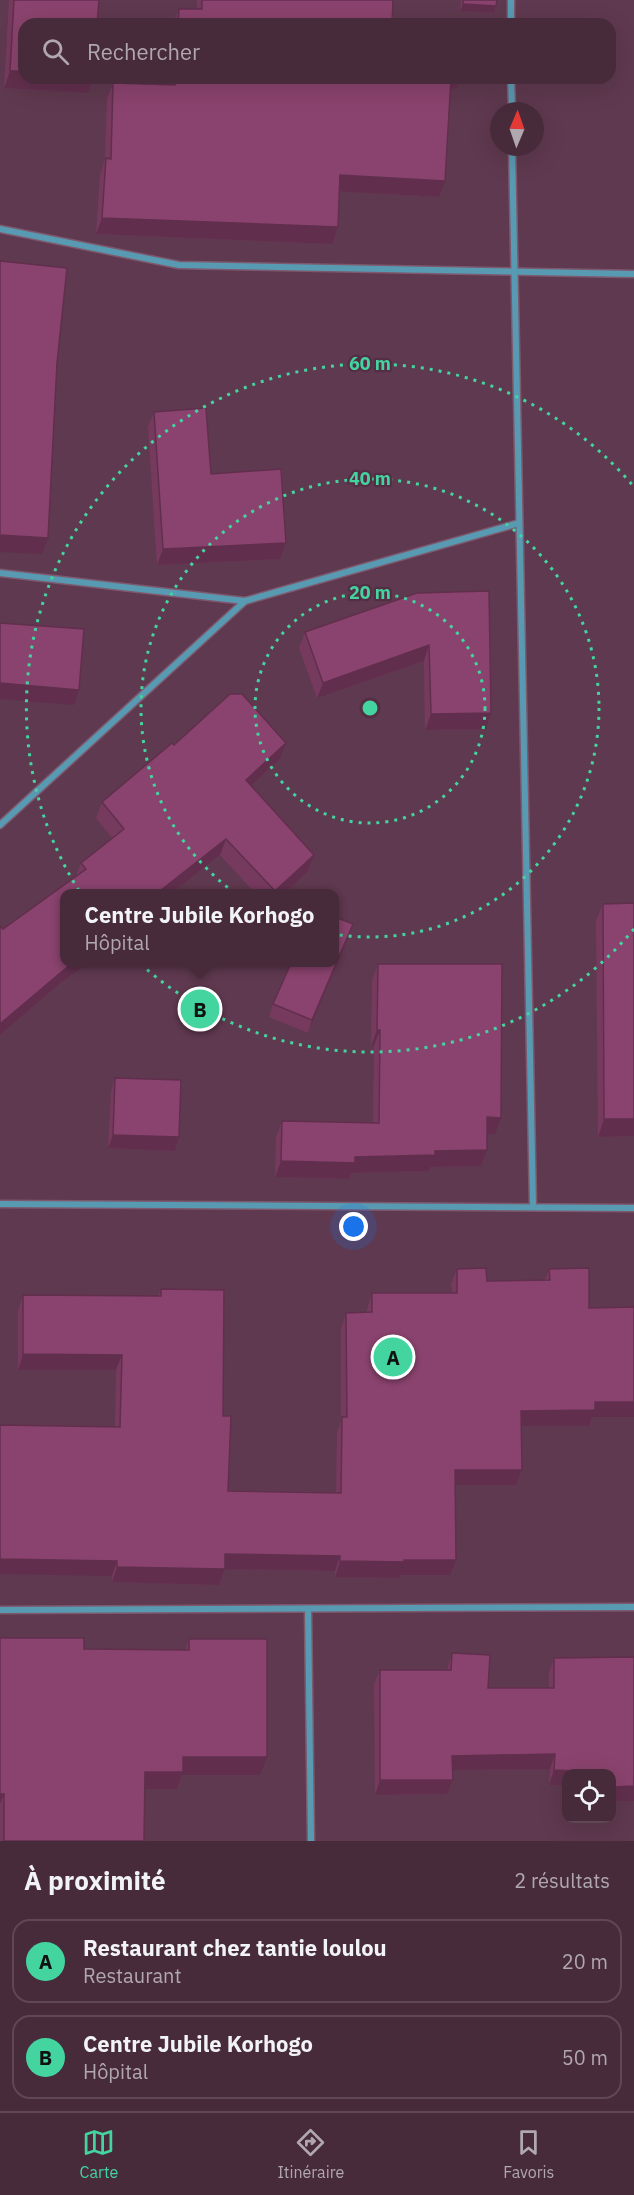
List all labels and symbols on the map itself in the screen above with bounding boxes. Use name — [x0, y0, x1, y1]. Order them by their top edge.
north arrow — [490, 102, 544, 156]
text: 60 m — [349, 352, 391, 375]
text: 40 m — [349, 467, 391, 490]
text: 20 m — [349, 581, 391, 604]
centre of rings — [360, 698, 380, 718]
pin: B — [180, 986, 220, 1032]
your location — [339, 1212, 368, 1241]
pin: A — [374, 1334, 412, 1380]

